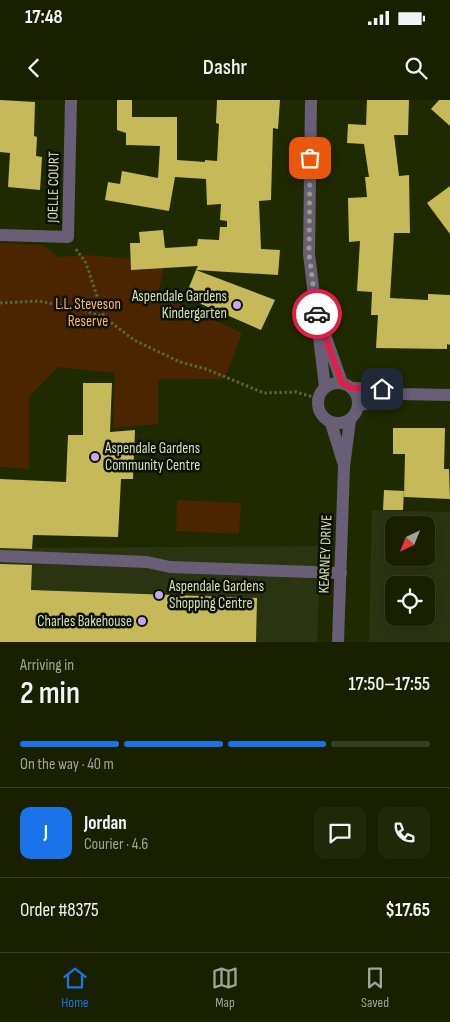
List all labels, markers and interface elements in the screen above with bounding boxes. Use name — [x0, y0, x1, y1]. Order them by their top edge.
text: 17:48 — [25, 6, 63, 29]
icon: back — [20, 54, 48, 82]
text: Dashr — [203, 54, 247, 81]
icon: search — [402, 54, 430, 82]
pin — [289, 137, 331, 179]
icon: bag — [296, 144, 324, 172]
street label: JOELLE COURT — [43, 151, 64, 224]
place label: Aspendale Gardens Kindergarten — [131, 287, 227, 323]
courier — [292, 289, 342, 339]
park label: L.L. Steveson Reserve — [55, 295, 121, 331]
marker: Aspendale Gardens Kindergarten — [231, 299, 243, 311]
icon: car — [303, 300, 331, 328]
pin — [361, 368, 403, 410]
icon: home — [368, 375, 396, 403]
place label: Aspendale Gardens Community Centre — [104, 439, 200, 475]
marker: Aspendale Gardens Community Centre — [89, 451, 101, 463]
street label: KEARNEY DRIVE — [315, 514, 336, 594]
north arrow — [385, 516, 435, 566]
map controls — [385, 516, 435, 626]
button: locate — [385, 576, 435, 626]
place label: Aspendale Gardens Shopping Centre — [168, 577, 264, 613]
marker: Aspendale Gardens Shopping Centre — [153, 589, 165, 601]
place label: Charles Bakehouse — [37, 612, 132, 631]
marker: Charles Bakehouse — [136, 615, 148, 627]
text: Arriving in — [20, 656, 74, 675]
text: 17:50–17:55 — [348, 673, 430, 696]
text: 2 min — [20, 674, 80, 713]
text: On the way · 40 m — [20, 755, 114, 774]
button: chat — [314, 807, 366, 859]
button: phone — [378, 807, 430, 859]
text: Jordan — [84, 812, 127, 835]
text: J — [44, 821, 48, 844]
text: Courier · 4.6 — [84, 835, 148, 854]
text: Order #8375 — [20, 899, 99, 922]
text: $17.65 — [385, 899, 430, 922]
tab: Home — [61, 964, 89, 1011]
tab: Map — [211, 964, 239, 1011]
tab: Saved — [361, 964, 389, 1011]

